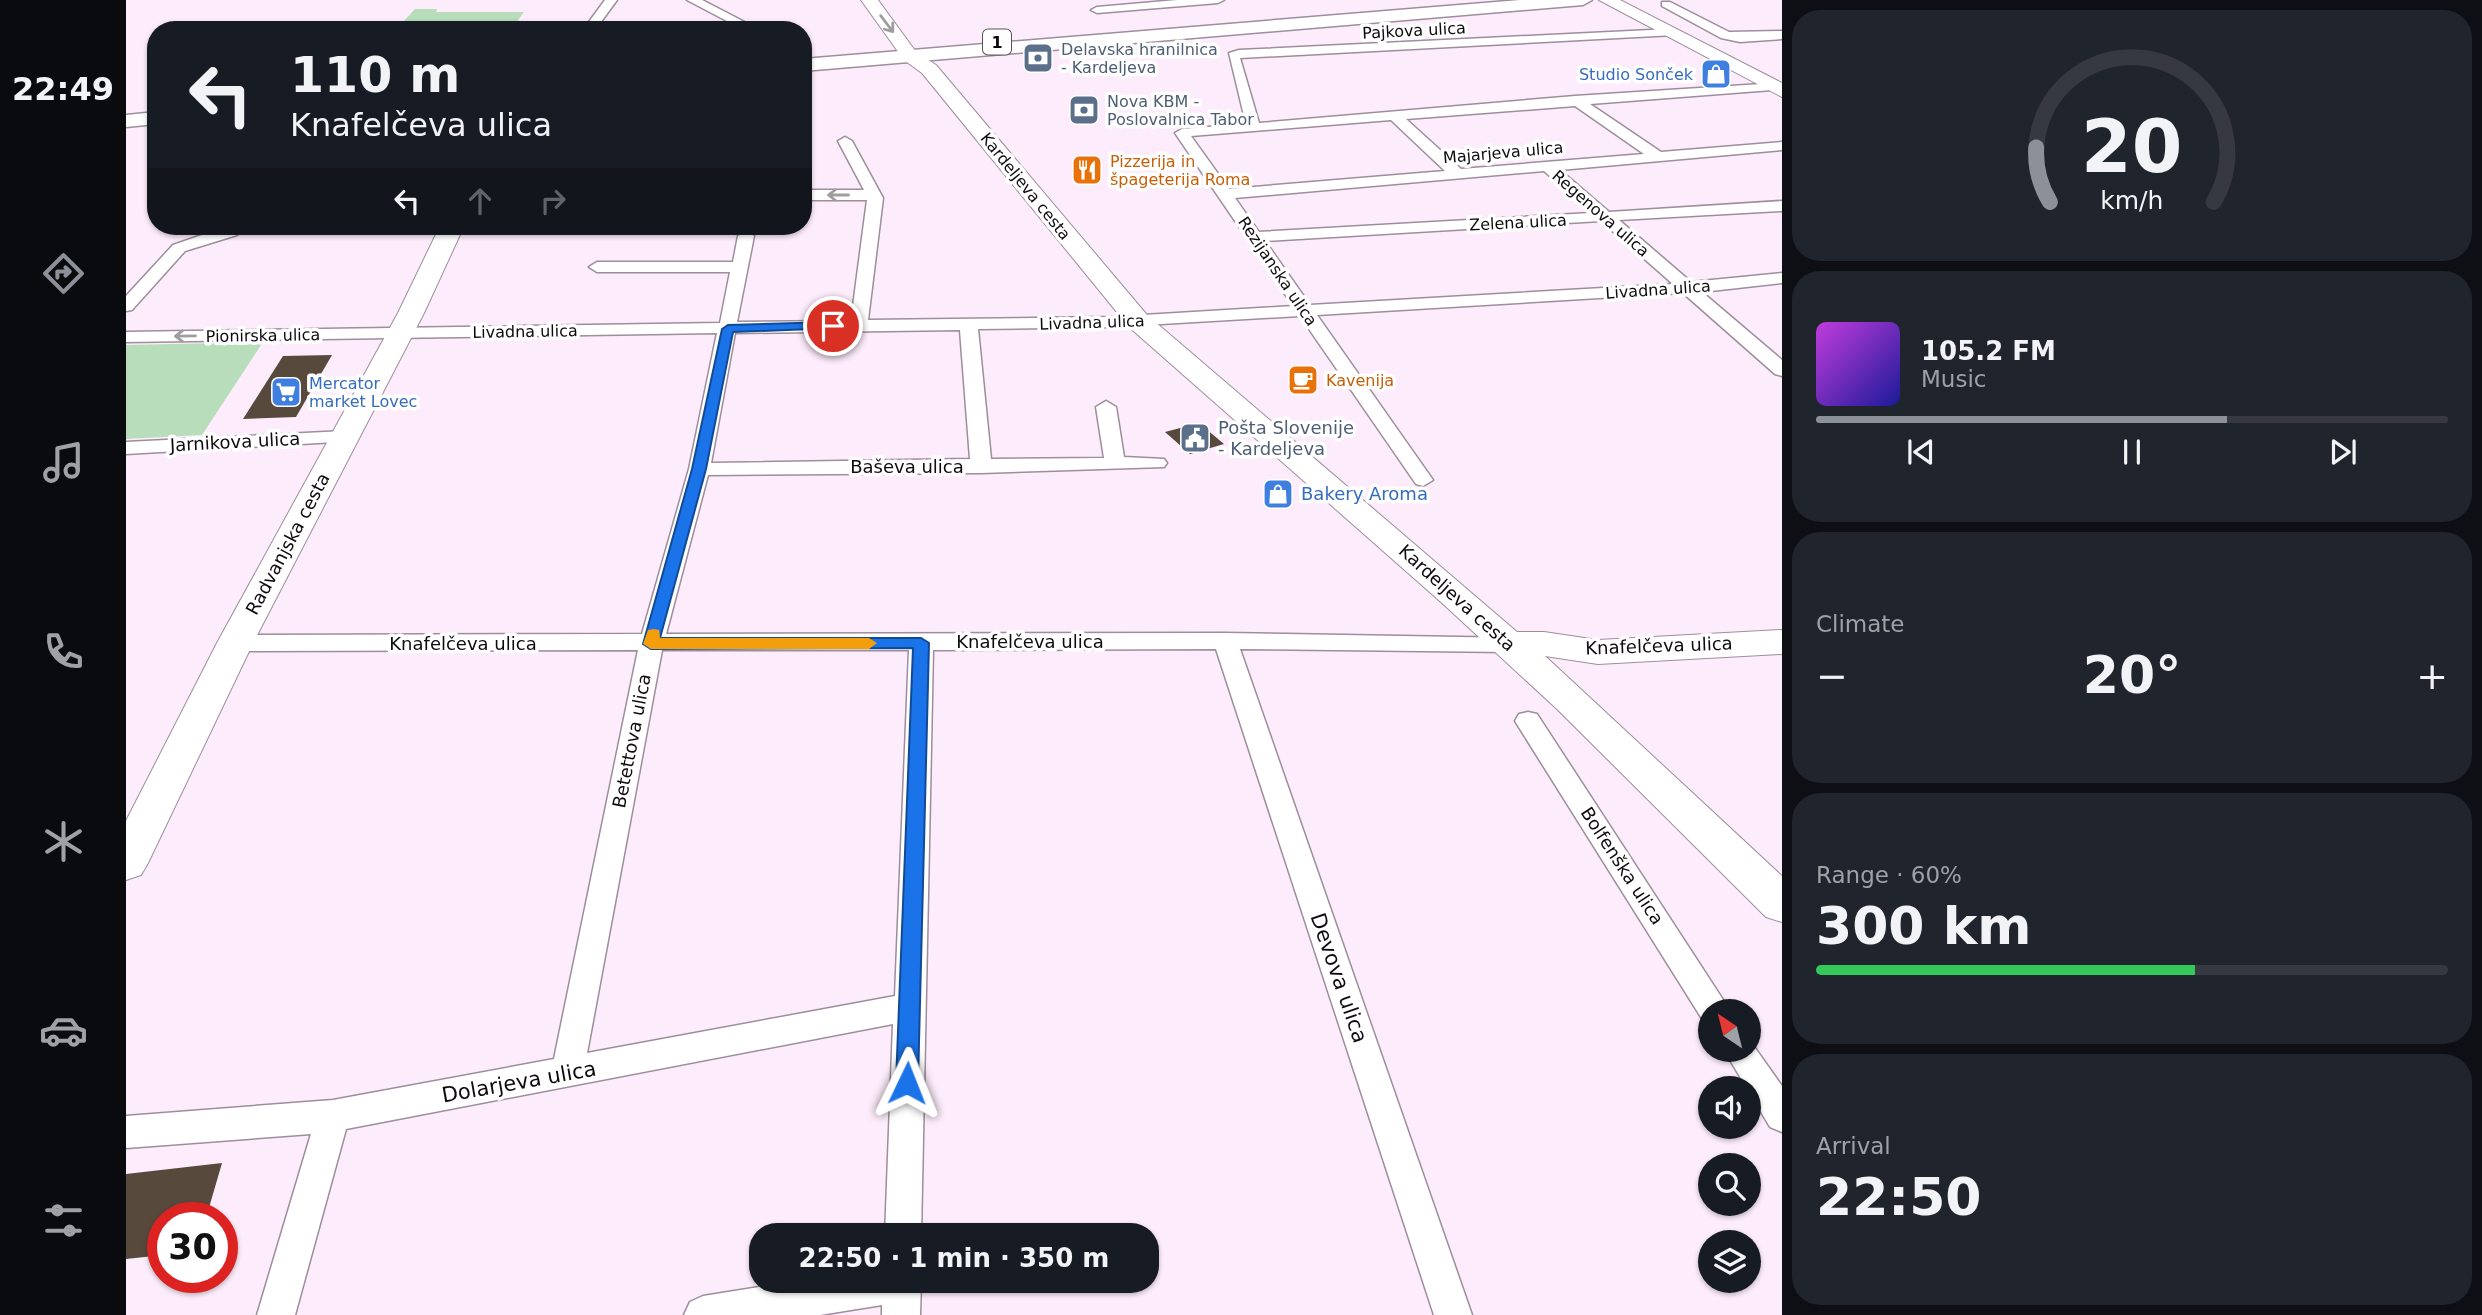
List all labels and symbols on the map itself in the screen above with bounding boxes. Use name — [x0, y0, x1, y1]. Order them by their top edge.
one-way arrow — [879, 14, 894, 33]
street label: Pajkova ulica — [1362, 18, 1466, 43]
road number: 1 — [983, 30, 1011, 54]
place label: Delavska hranilnica - Kardeljeva — [1061, 40, 1218, 77]
bank icon: Delavska hranilnica - Kardeljeva — [1021, 41, 1055, 75]
shop icon: Studio Sonček — [1699, 57, 1733, 91]
place label: Studio Sonček — [1579, 65, 1694, 84]
place label: Nova KBM - Poslovalnica Tabor — [1107, 92, 1254, 129]
bank icon: Nova KBM - Poslovalnica Tabor — [1067, 93, 1101, 127]
street label: Kardeljeva cesta — [977, 129, 1075, 244]
street label: Majarjeva ulica — [1442, 138, 1564, 167]
place label: Pizzerija in špageterija Roma — [1110, 152, 1250, 189]
restaurant icon: Pizzerija in špageterija Roma — [1070, 153, 1104, 187]
street label: Regenova ulica — [1548, 166, 1653, 261]
one-way arrow — [827, 188, 850, 202]
street label: Zelena ulica — [1469, 210, 1567, 235]
street label: Rezijanska ulica — [1234, 213, 1321, 329]
street label: Livadna ulica — [1605, 276, 1711, 303]
pin — [803, 296, 863, 356]
street label: Livadna ulica — [1039, 311, 1145, 334]
street label: Livadna ulica — [472, 321, 578, 342]
street label: Pionirska ulica — [206, 325, 320, 346]
one-way arrow — [173, 329, 196, 343]
cafe icon: Kavenija — [1286, 363, 1320, 397]
place label: Kavenija — [1326, 371, 1394, 390]
place label: Mercator market Lovec — [309, 374, 417, 411]
supermarket icon: Mercator market Lovec — [269, 375, 303, 409]
place label: Pošta Slovenije - Kardeljeva — [1218, 417, 1354, 459]
public building icon: Pošta Slovenije - Kardeljeva — [1178, 421, 1212, 455]
street label: Jarnikova ulica — [168, 428, 301, 455]
street label: Baševa ulica — [850, 456, 964, 477]
street label: Radvanjska cesta — [241, 469, 334, 618]
shop icon: Bakery Aroma — [1261, 477, 1295, 511]
place label: Bakery Aroma — [1301, 483, 1428, 504]
street label: Kardeljeva cesta — [1395, 540, 1520, 655]
street label: Knafelčeva ulica — [956, 631, 1104, 652]
street label: Knafelčeva ulica — [1585, 632, 1733, 659]
street label: Knafelčeva ulica — [389, 633, 537, 654]
street label: Betettova ulica — [608, 672, 655, 810]
street label: Bolfenška ulica — [1577, 803, 1668, 928]
street label: Devova ulica — [1306, 910, 1372, 1046]
north arrow — [1698, 999, 1760, 1062]
position arrow — [870, 1046, 944, 1120]
street label: Dolarjeva ulica — [440, 1057, 598, 1107]
speed limit sign: 30 — [147, 1202, 238, 1293]

